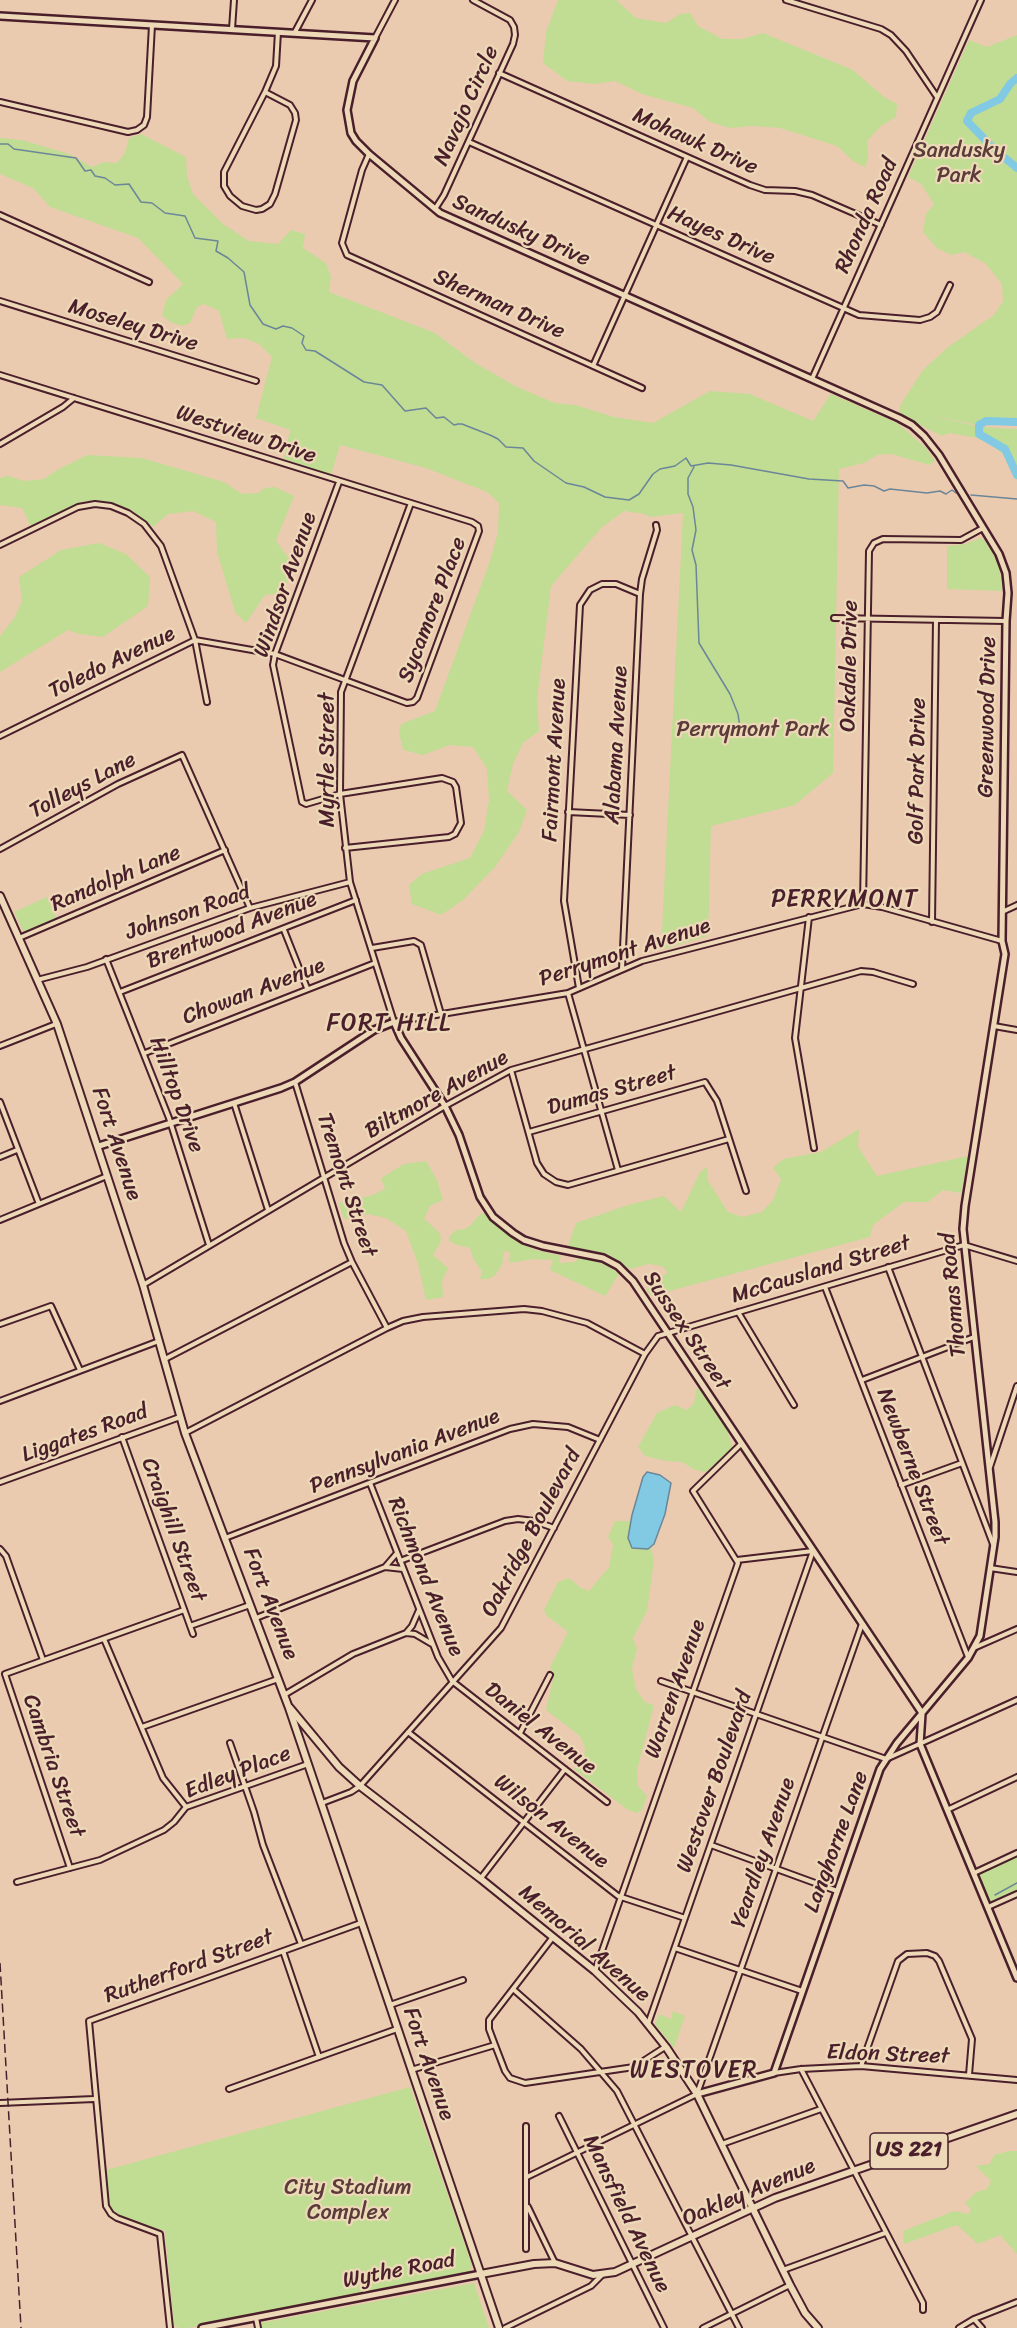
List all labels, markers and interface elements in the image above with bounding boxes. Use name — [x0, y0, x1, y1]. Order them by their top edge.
street label: Navajo Circle — [429, 42, 505, 170]
street label: Mohawk Drive — [628, 103, 762, 181]
park label: Sandusky Park — [913, 138, 1005, 190]
street label: Rhonda Road — [830, 154, 904, 278]
street label: Sandusky Drive — [448, 189, 594, 273]
street label: Hayes Drive — [663, 201, 779, 271]
street label: Sherman Drive — [429, 264, 569, 346]
street label: Moseley Drive — [65, 294, 201, 358]
street label: Westview Drive — [173, 400, 319, 470]
street label: Windsor Avenue — [249, 509, 323, 661]
street label: Sycamore Place — [393, 534, 473, 686]
street label: Oakdale Drive — [836, 600, 864, 732]
street label: Toledo Avenue — [44, 621, 180, 705]
street label: Greenwood Drive — [973, 636, 1003, 798]
street label: Alabama Avenue — [600, 665, 634, 825]
street label: Fairmont Avenue — [538, 678, 572, 842]
street label: Myrtle Street — [315, 693, 341, 827]
street label: Golf Park Drive — [904, 697, 932, 845]
park label: Perrymont Park — [676, 717, 830, 743]
street label: Tolleys Lane — [25, 747, 141, 825]
street label: Randolph Lane — [47, 840, 185, 918]
street label: Johnson Road — [122, 879, 254, 947]
street label: Brentwood Avenue — [143, 886, 321, 976]
district label: PERRYMONT — [771, 886, 919, 914]
street label: Perrymont Avenue — [536, 913, 714, 993]
street label: Chowan Avenue — [179, 953, 329, 1031]
district label: FORT HILL — [327, 1010, 451, 1038]
street label: Hilltop Drive — [143, 1033, 209, 1157]
street label: Biltmore Avenue — [361, 1045, 513, 1145]
street label: Dumas Street — [545, 1060, 679, 1122]
street label: Fort Avenue — [85, 1084, 147, 1204]
street label: Tremont Street — [310, 1110, 382, 1260]
street label: McCausland Street — [728, 1230, 914, 1310]
street label: Thomas Road — [935, 1232, 973, 1358]
street label: Sussex Street — [636, 1266, 736, 1396]
street label: Newberne Street — [870, 1385, 954, 1549]
street label: Liggates Road — [18, 1399, 152, 1469]
street label: Pennsylvania Avenue — [306, 1404, 504, 1500]
street label: Oakridge Boulevard — [477, 1444, 587, 1622]
street label: Craighill Street — [135, 1455, 211, 1605]
street label: Richmond Avenue — [381, 1494, 469, 1660]
street label: Fort Avenue — [237, 1544, 303, 1664]
street label: Warren Avenue — [640, 1616, 712, 1762]
street label: Daniel Avenue — [479, 1677, 601, 1781]
street label: Westover Boulevard — [672, 1688, 758, 1876]
street label: Cambria Street — [16, 1691, 90, 1841]
street label: Edley Place — [181, 1741, 295, 1805]
street label: Langhorne Lane — [799, 1768, 875, 1916]
street label: Wilson Avenue — [488, 1769, 614, 1875]
street label: Yeardley Avenue — [726, 1774, 802, 1932]
street label: Memorial Avenue — [513, 1880, 655, 2008]
street label: Rutherford Street — [101, 1924, 277, 2010]
street label: Fort Avenue — [396, 2004, 460, 2124]
street label: Eldon Street — [826, 2040, 950, 2070]
district label: WESTOVER — [630, 2057, 758, 2085]
street label: Mansfield Avenue — [576, 2131, 676, 2297]
road number: US 221 — [870, 2133, 948, 2169]
street label: Oakley Avenue — [679, 2153, 819, 2233]
park label: City Stadium Complex — [284, 2175, 412, 2226]
street label: Wythe Road — [341, 2247, 457, 2295]

